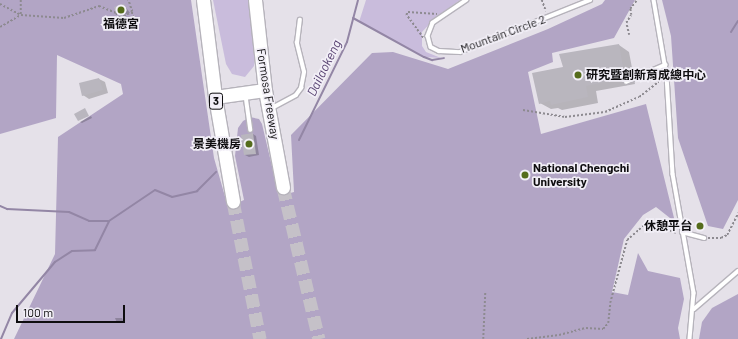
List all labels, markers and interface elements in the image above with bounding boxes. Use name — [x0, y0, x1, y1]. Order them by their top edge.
marker: 福德宮 — [116, 5, 126, 15]
street label: Mountain Circle 2 — [459, 12, 547, 56]
place label: 福德宮 — [103, 17, 139, 31]
water label: Dailaokeng — [304, 37, 344, 99]
street label: Formosa Freeway — [254, 48, 282, 140]
place label: 研究暨創新育成總中心 — [586, 68, 706, 82]
marker: 研究暨創新育成總中心 — [573, 70, 583, 80]
road number: 3 — [209, 92, 223, 110]
place label: 景美機房 — [193, 137, 241, 151]
marker: 景美機房 — [244, 139, 254, 149]
place label: National Chengchi University — [533, 161, 629, 189]
marker: National Chengchi University — [520, 170, 530, 180]
place label: 休憩平台 — [644, 219, 692, 233]
marker: 休憩平台 — [695, 221, 705, 231]
scale bar — [18, 297, 127, 323]
text: 100 m — [23, 305, 53, 319]

